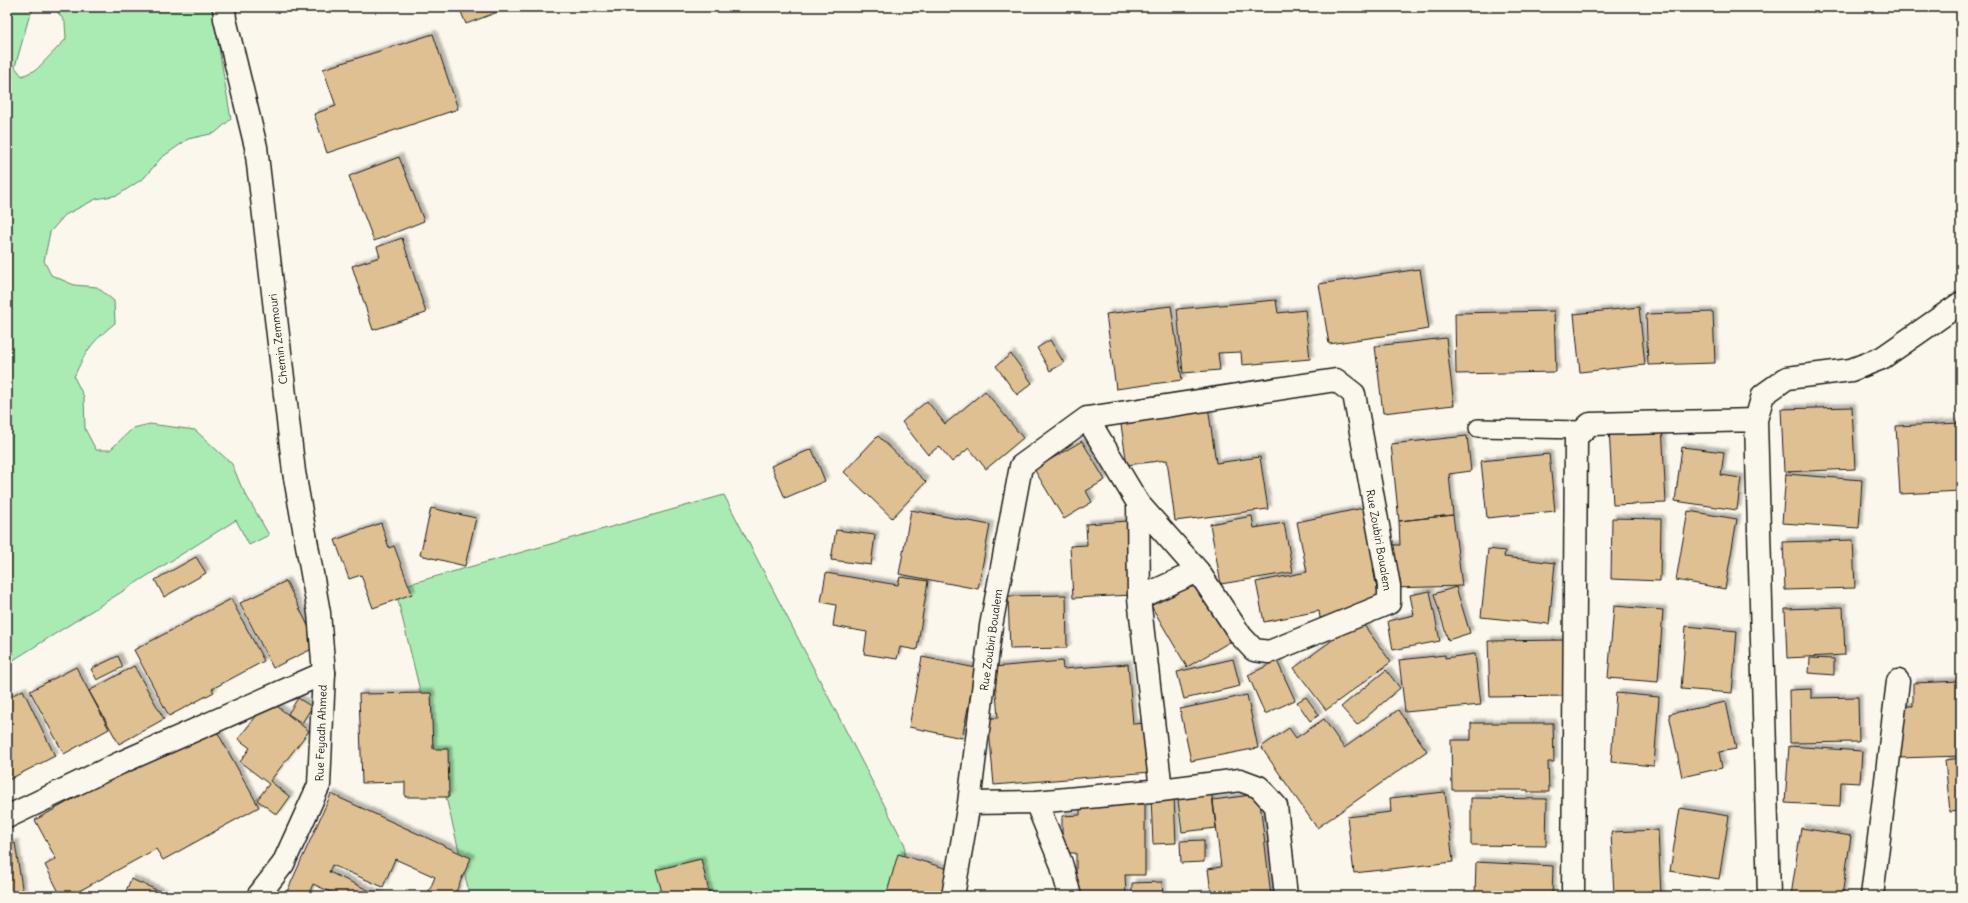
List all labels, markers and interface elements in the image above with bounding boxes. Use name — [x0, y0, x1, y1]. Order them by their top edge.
street label: Chemin Zemmouri — [265, 293, 291, 385]
street label: Rue Zoubiri Boualem — [1363, 488, 1395, 592]
street label: Rue Zoubiri Boualem — [977, 588, 1005, 692]
street label: Rue Feyadh Ahmed — [312, 684, 330, 782]

